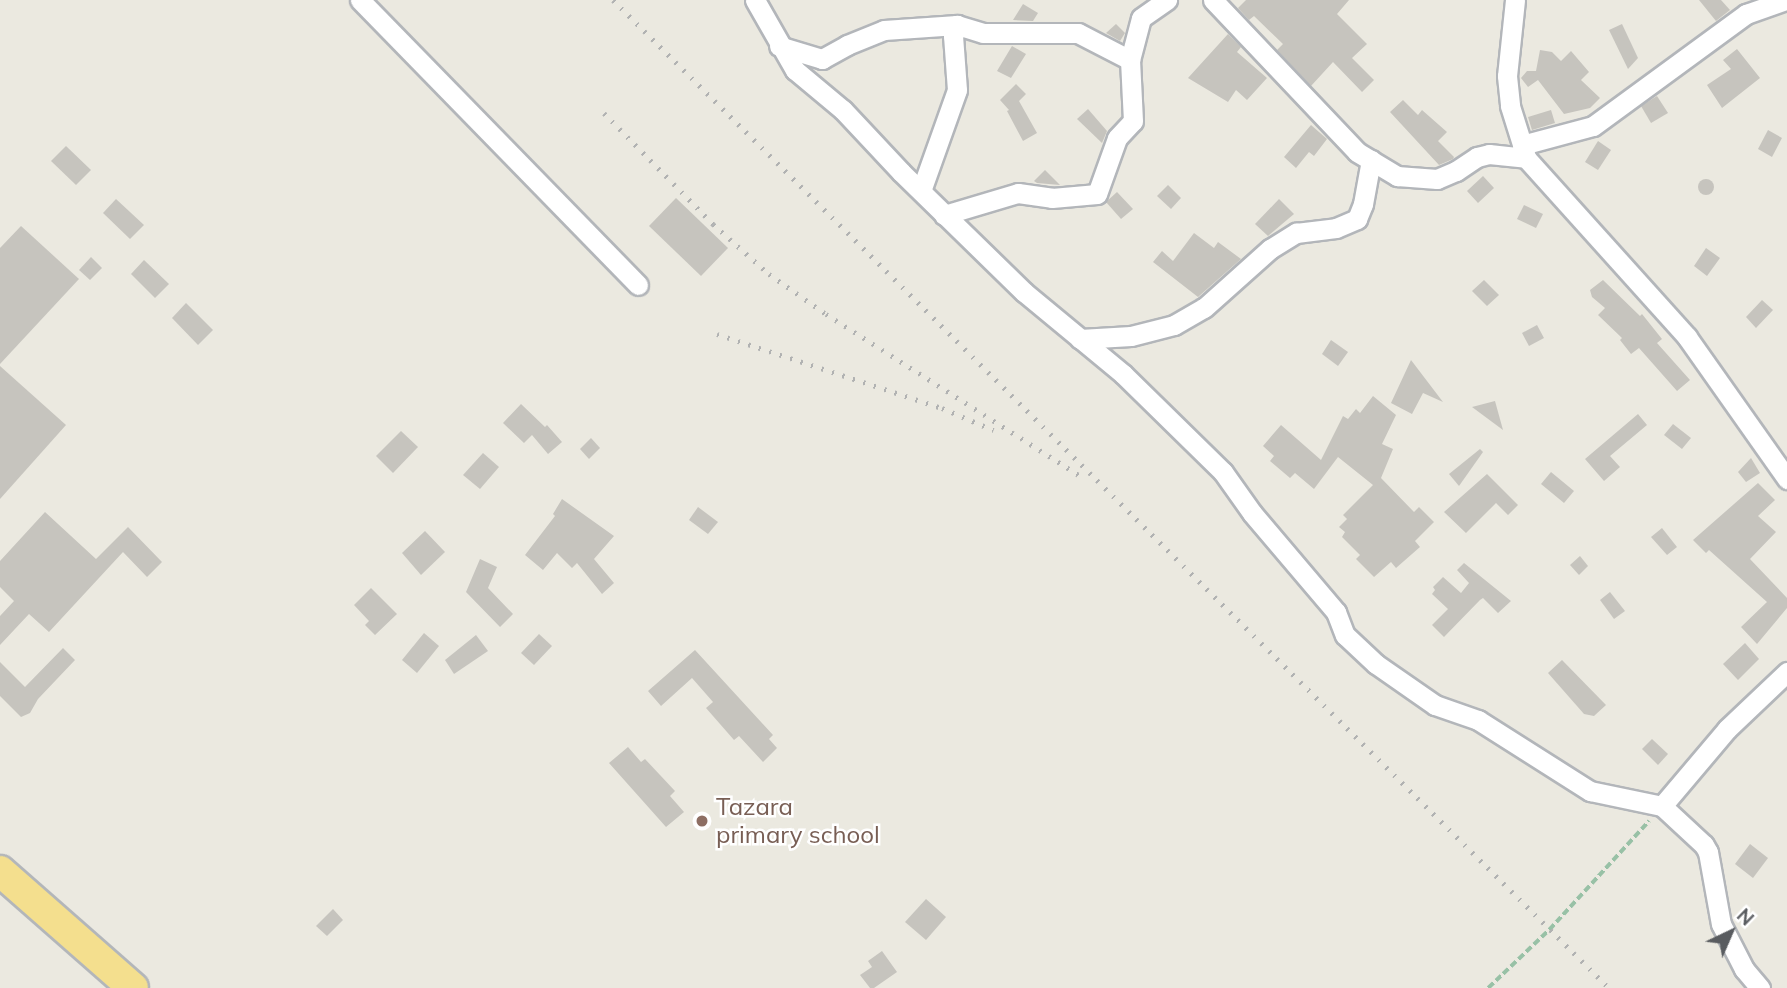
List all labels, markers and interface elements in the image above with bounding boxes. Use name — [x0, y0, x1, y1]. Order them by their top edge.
place label: Tazara primary school — [716, 793, 880, 849]
marker: Tazara primary school — [694, 813, 710, 829]
north arrow — [1696, 897, 1766, 967]
text: N — [1732, 903, 1759, 931]

